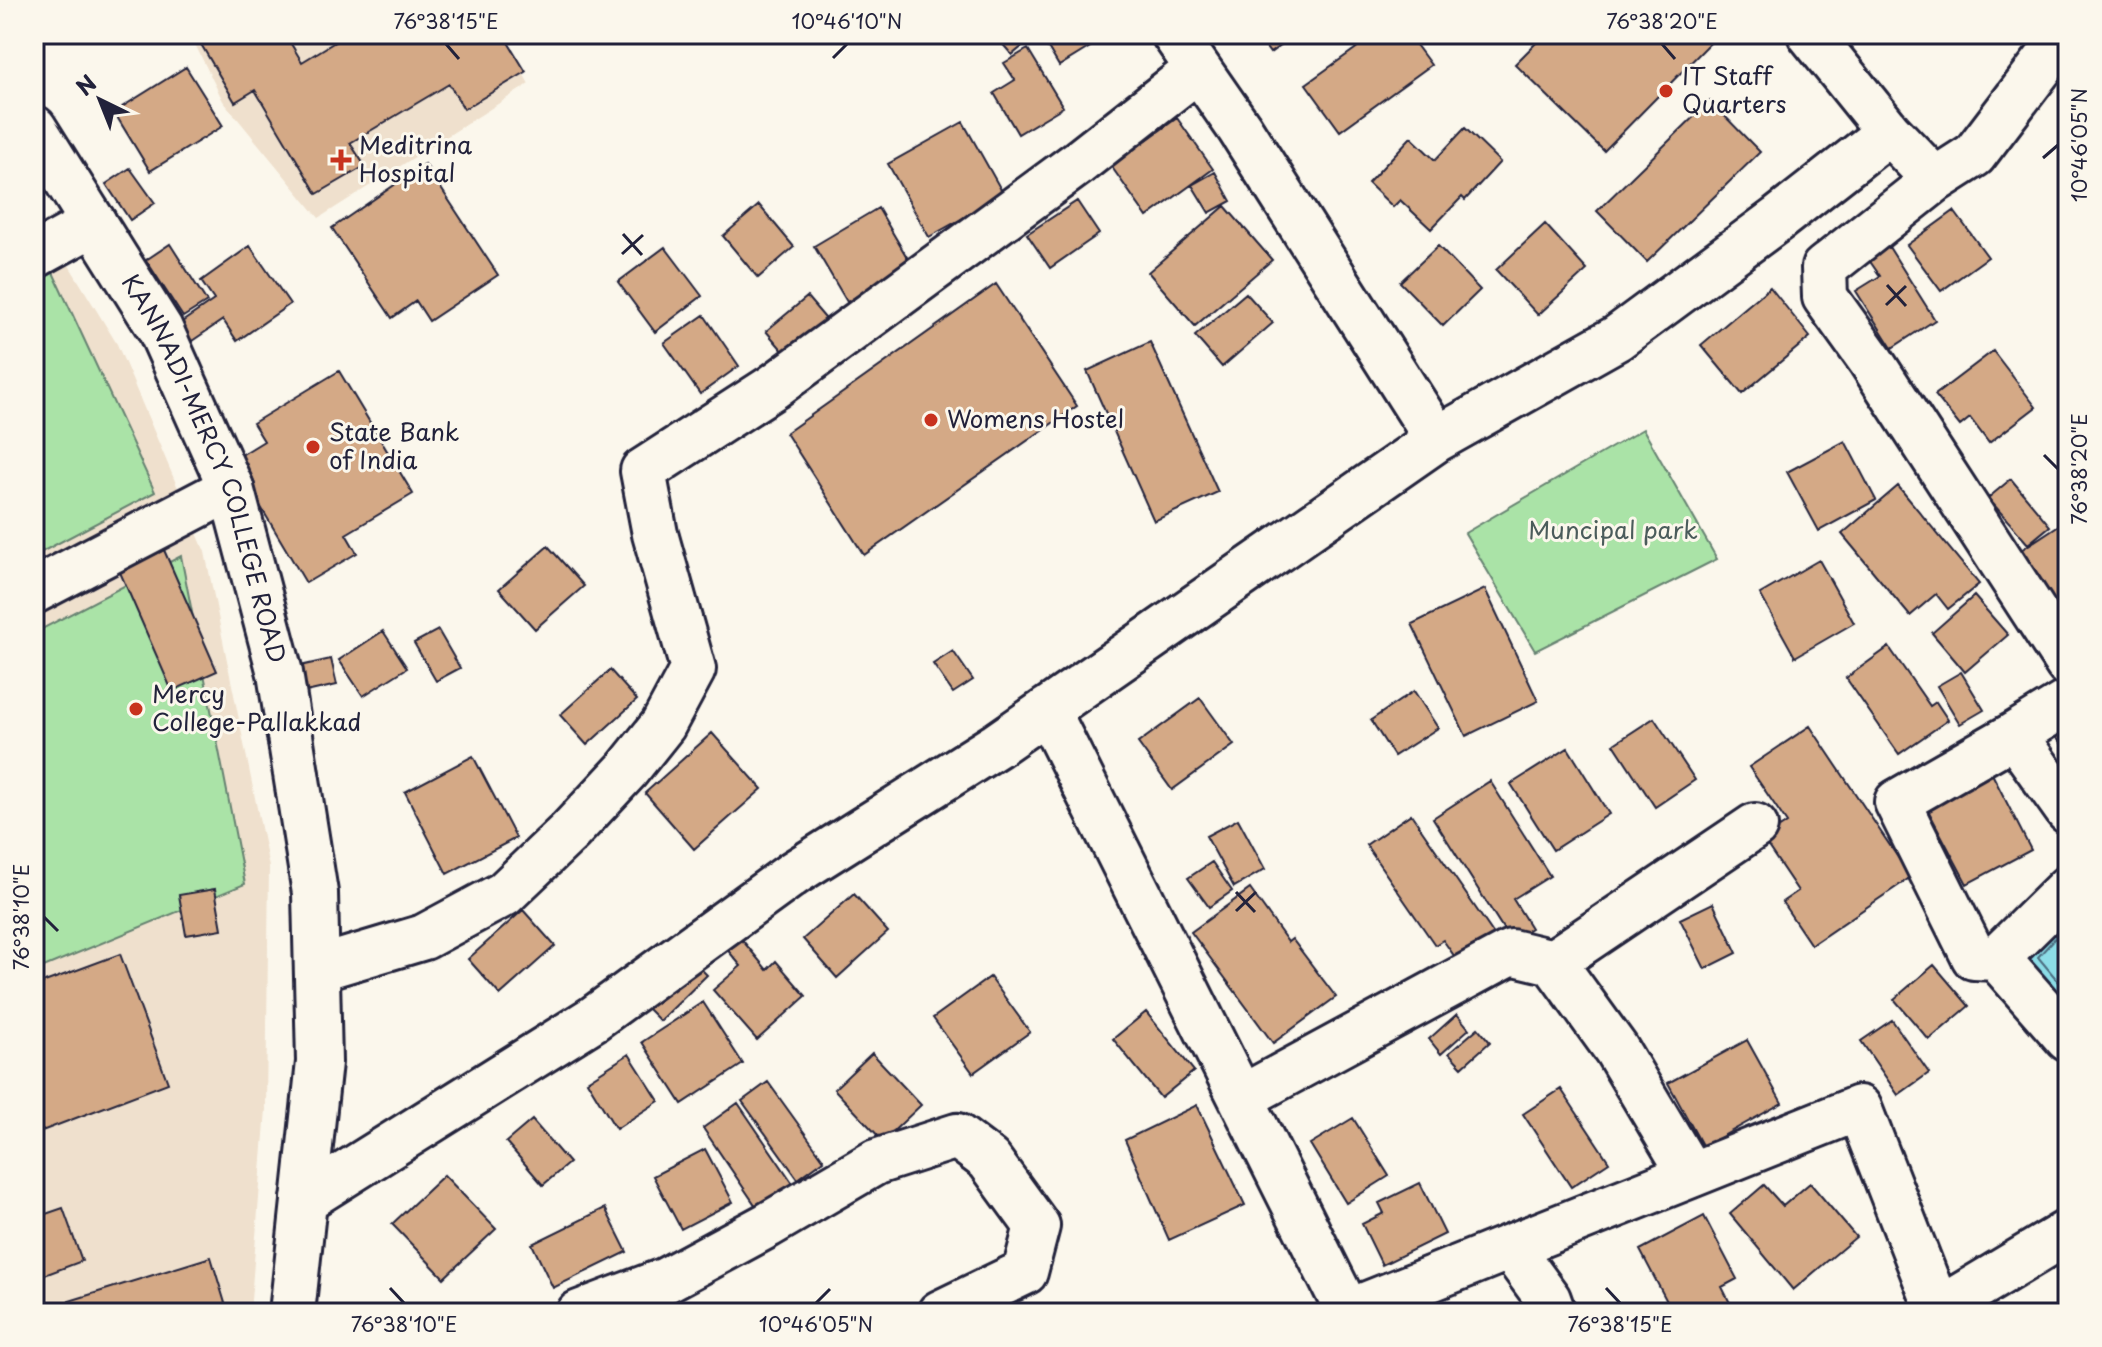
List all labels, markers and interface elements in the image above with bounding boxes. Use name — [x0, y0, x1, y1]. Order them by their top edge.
text: 76°38'15"E — [393, 6, 499, 36]
text: 10°46'10"N — [792, 6, 902, 36]
text: 76°38'20"E — [1606, 6, 1718, 36]
place label: IT Staff Quarters — [1682, 57, 1787, 121]
north arrow — [60, 60, 140, 140]
text: N — [68, 66, 103, 102]
marker: IT Staff Quarters — [1657, 82, 1675, 100]
text: 10°46'05"N — [2064, 88, 2094, 202]
place label: Meditrina Hospital — [359, 126, 472, 190]
marker: Meditrina Hospital — [330, 149, 352, 171]
street label: KANNADI-MERCY COLLEGE ROAD — [114, 267, 297, 667]
place label: Womens Hostel — [947, 400, 1124, 436]
marker: Womens Hostel — [922, 411, 940, 429]
place label: State Bank of India — [329, 413, 459, 477]
text: 76°38'20"E — [2064, 413, 2094, 525]
marker: State Bank of India — [304, 438, 322, 456]
park label: Muncipal park — [1528, 511, 1698, 547]
place label: Mercy College-Pallakkad — [152, 675, 361, 739]
marker: Mercy College-Pallakkad — [127, 700, 145, 718]
text: 76°38'10"E — [6, 864, 36, 970]
text: 76°38'10"E — [351, 1309, 457, 1339]
text: 10°46'05"N — [759, 1309, 873, 1339]
text: 76°38'15"E — [1567, 1309, 1673, 1339]

